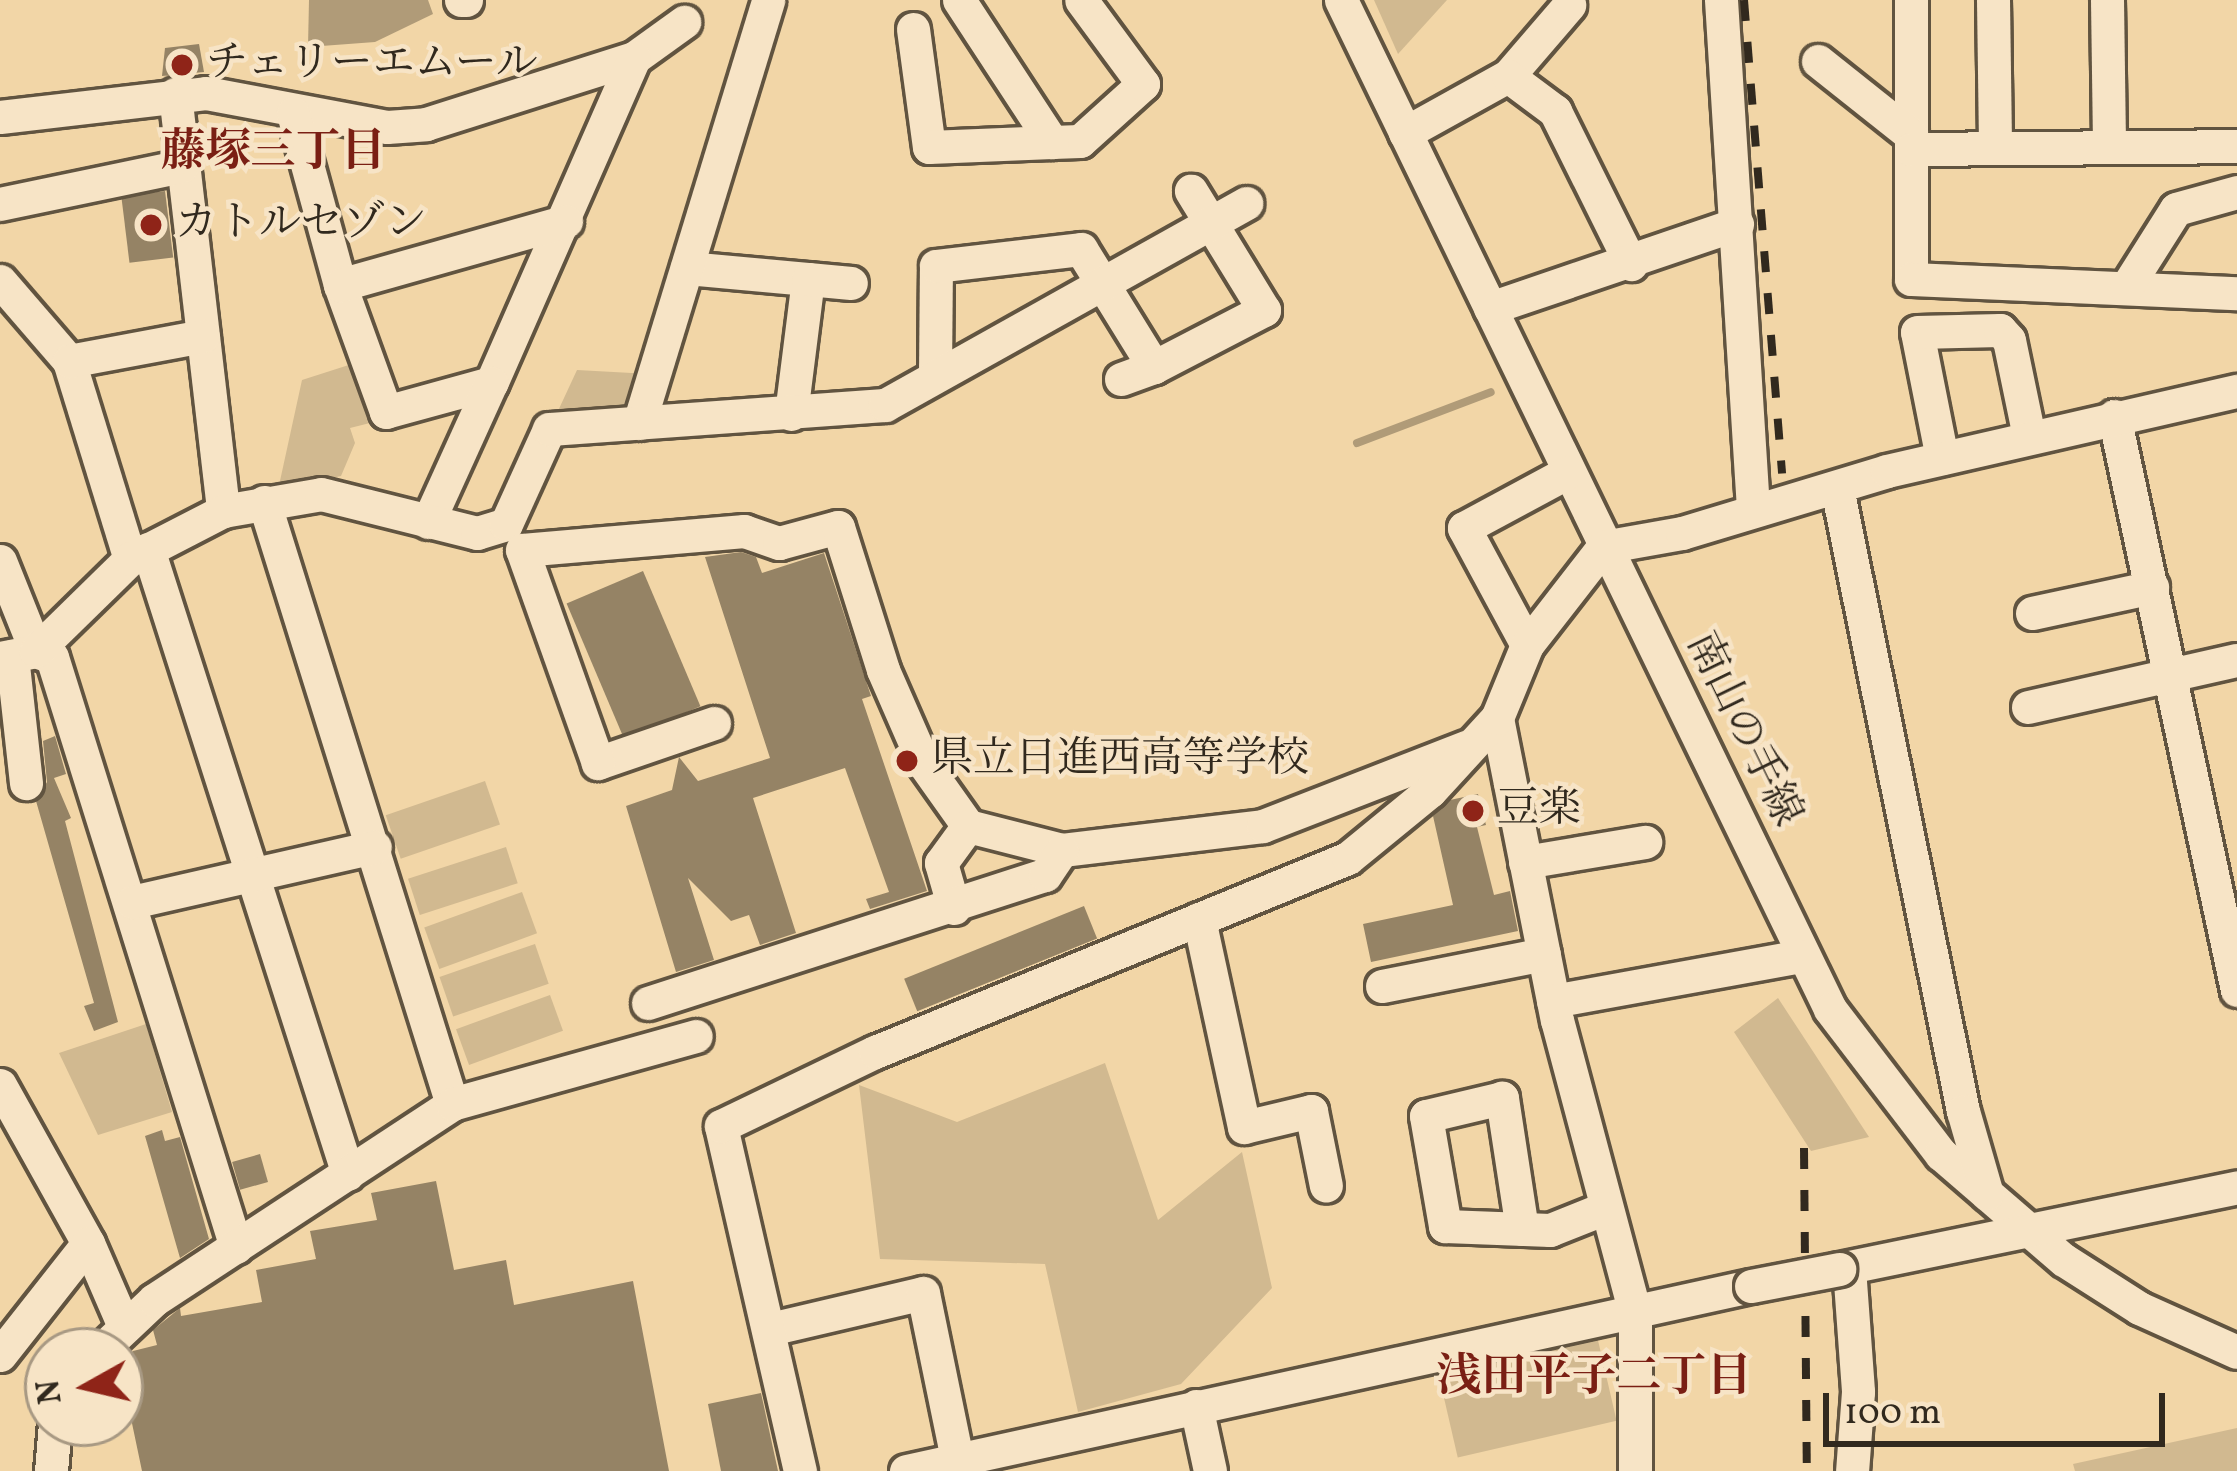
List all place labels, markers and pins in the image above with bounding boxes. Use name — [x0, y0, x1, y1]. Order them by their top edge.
place label: チェリーエムール — [206, 40, 540, 90]
marker: チェリーエムール — [169, 52, 195, 78]
place label: カトルセゾン — [175, 200, 427, 250]
marker: カトルセゾン — [138, 212, 164, 238]
place label: 県立日進西高等学校 — [931, 736, 1309, 786]
marker: 県立日進西高等学校 — [894, 748, 920, 774]
place label: 豆楽 — [1497, 786, 1581, 836]
marker: 豆楽 — [1460, 798, 1486, 824]

